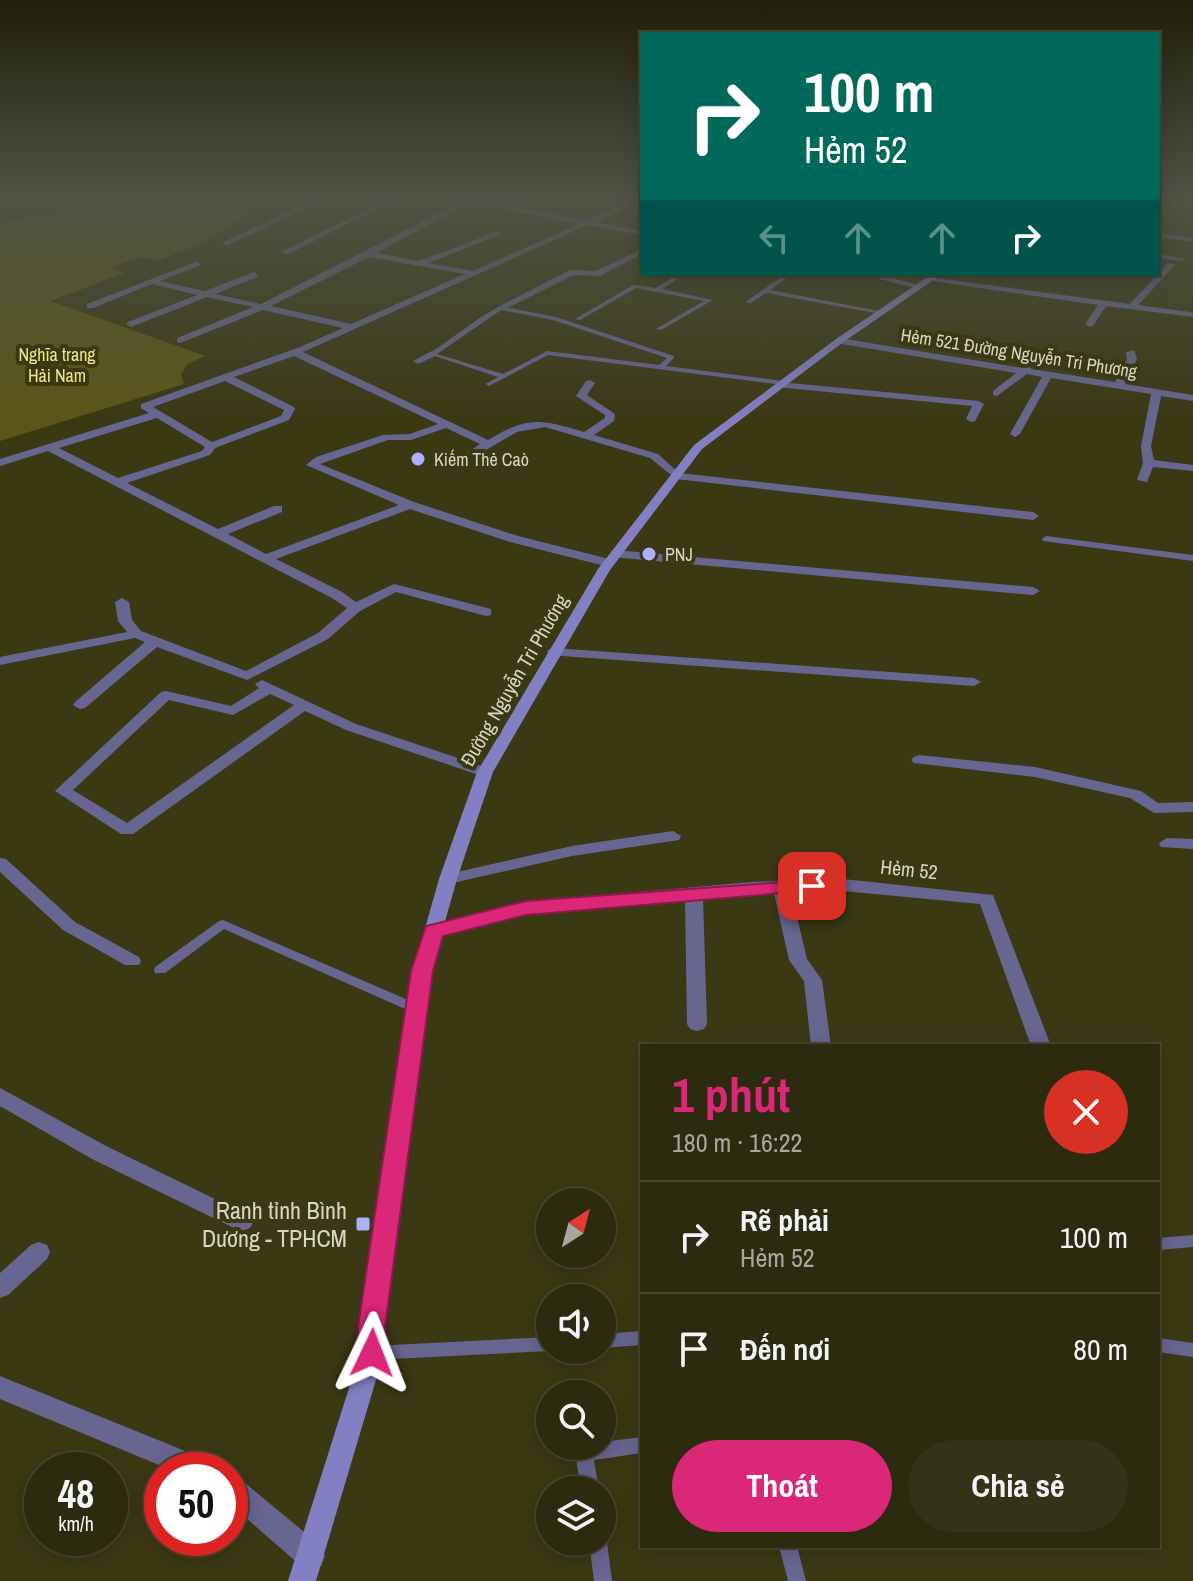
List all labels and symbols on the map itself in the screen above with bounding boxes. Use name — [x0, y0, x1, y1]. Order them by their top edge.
street label: Hẻm 521 Đường Nguyễn Tri Phương — [899, 322, 1140, 384]
park label: Nghĩa trang Hải Nam — [18, 342, 96, 388]
place label: Kiếm Thẻ Caò — [434, 447, 529, 472]
marker: Kiếm Thẻ Caò — [409, 450, 427, 468]
place label: PNJ — [665, 542, 693, 567]
marker: PNJ — [640, 545, 658, 563]
street label: Đường Nguyễn Tri Phương — [454, 589, 574, 771]
pin — [778, 852, 846, 920]
street label: Hẻm 52 — [879, 853, 939, 885]
north arrow — [536, 1188, 616, 1268]
place label: Ranh tỉnh Bình Dương - TPHCM — [202, 1194, 347, 1254]
marker: Ranh tỉnh Bình Dương - TPHCM — [354, 1215, 372, 1233]
position arrow — [330, 1311, 414, 1395]
speed limit sign: 50 — [144, 1452, 248, 1556]

